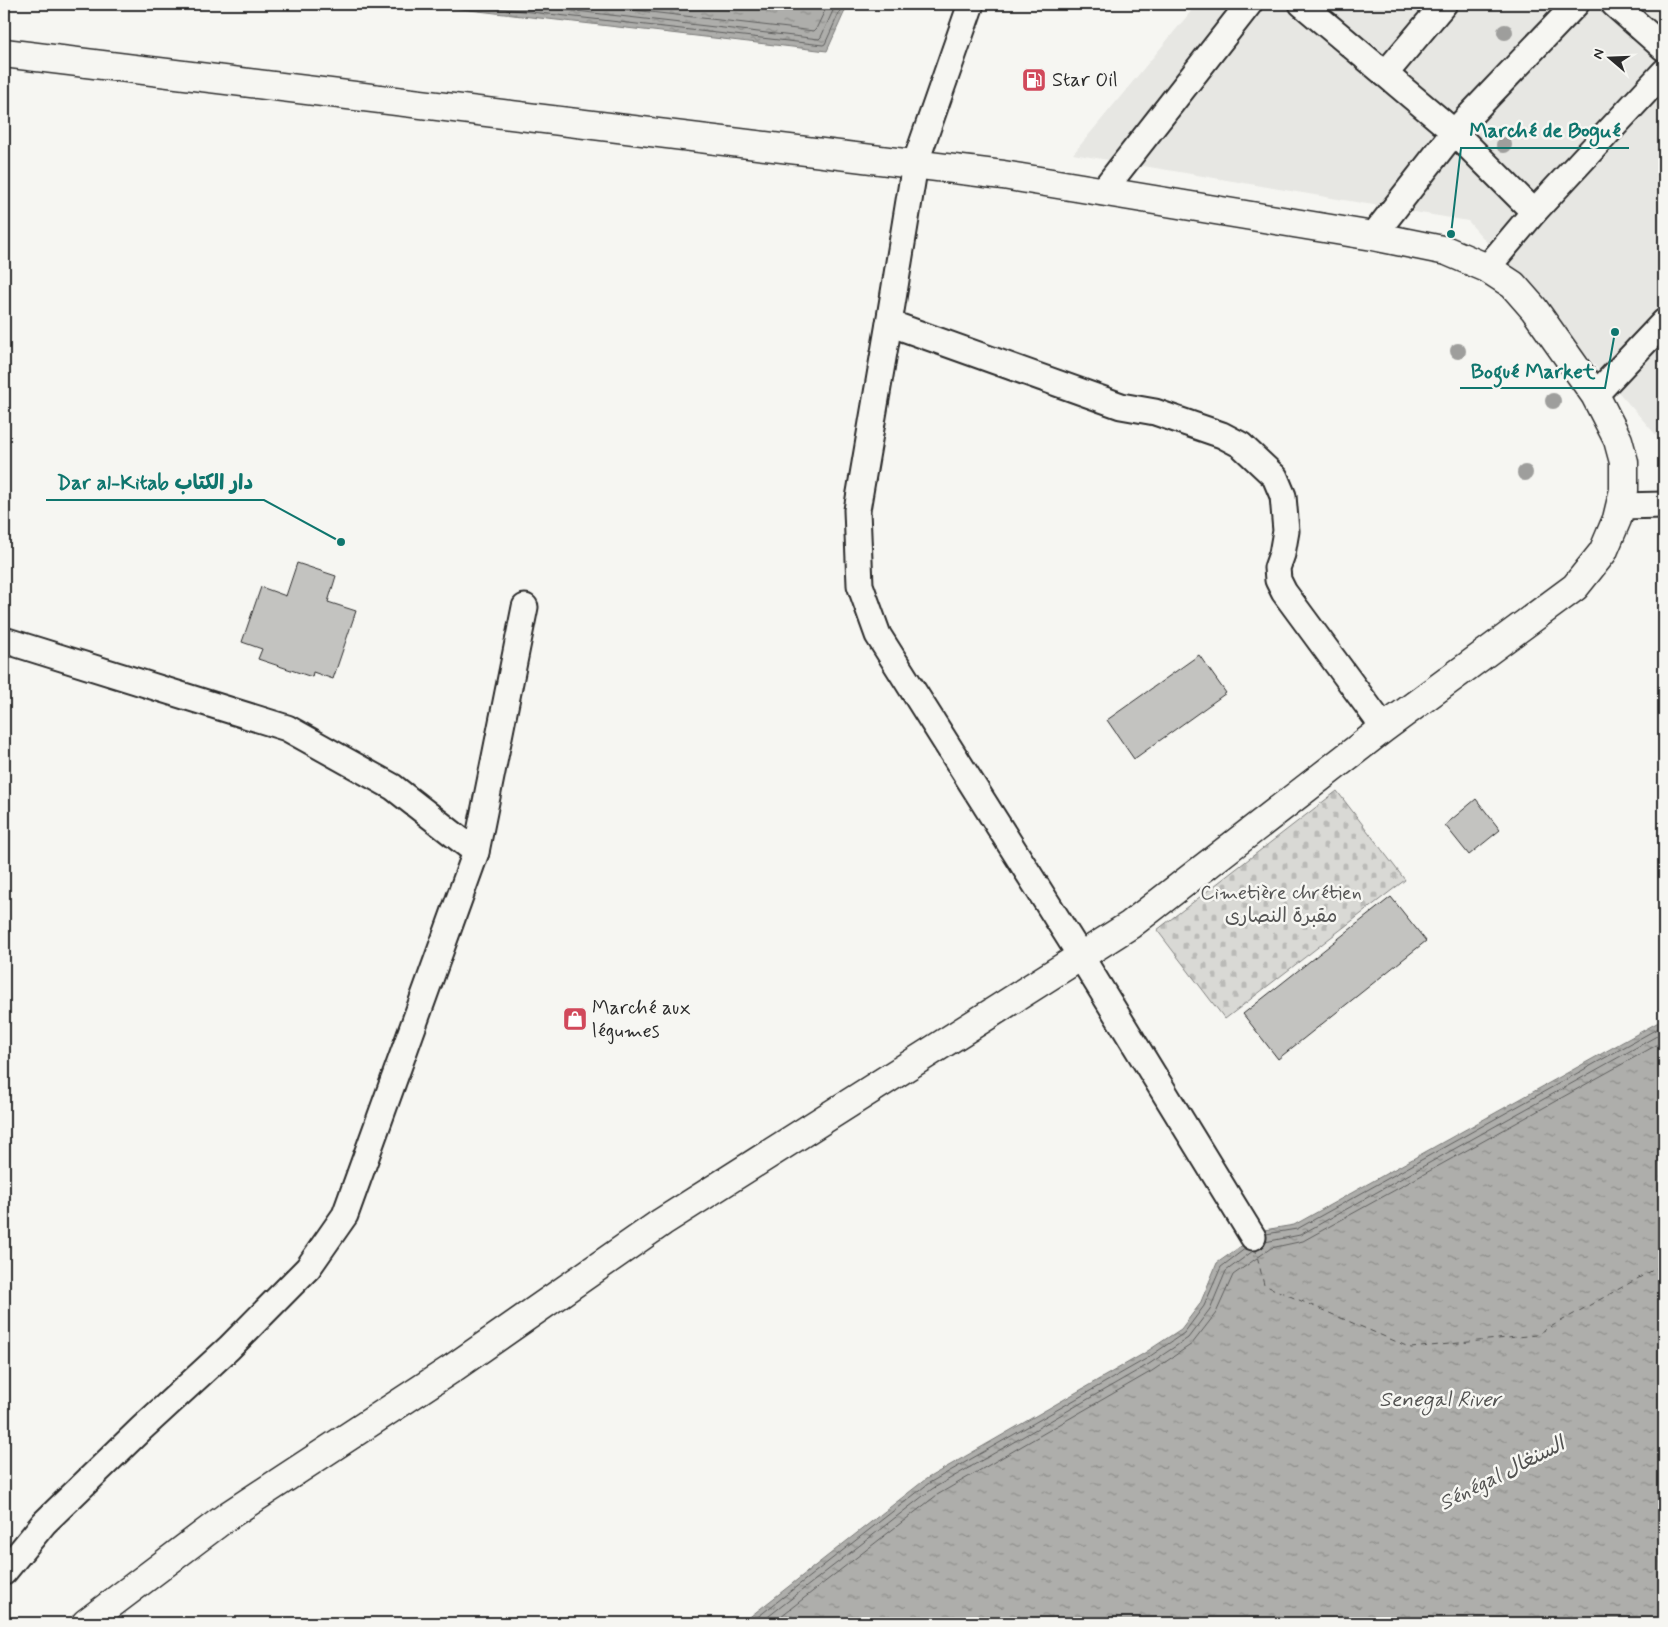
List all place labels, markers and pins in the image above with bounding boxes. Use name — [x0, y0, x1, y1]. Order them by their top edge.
fuel station icon: Star Oil — [1021, 67, 1047, 93]
place label: Star Oil — [1052, 67, 1118, 94]
callout: Marché de Bogué — [1461, 112, 1629, 148]
callout: Bogué Market — [1460, 352, 1605, 388]
callout: Dar al-Kitab دار الكتاب — [46, 464, 264, 500]
place label: Marché aux légumes — [592, 995, 691, 1045]
shop icon: Marché aux légumes — [562, 1006, 588, 1032]

